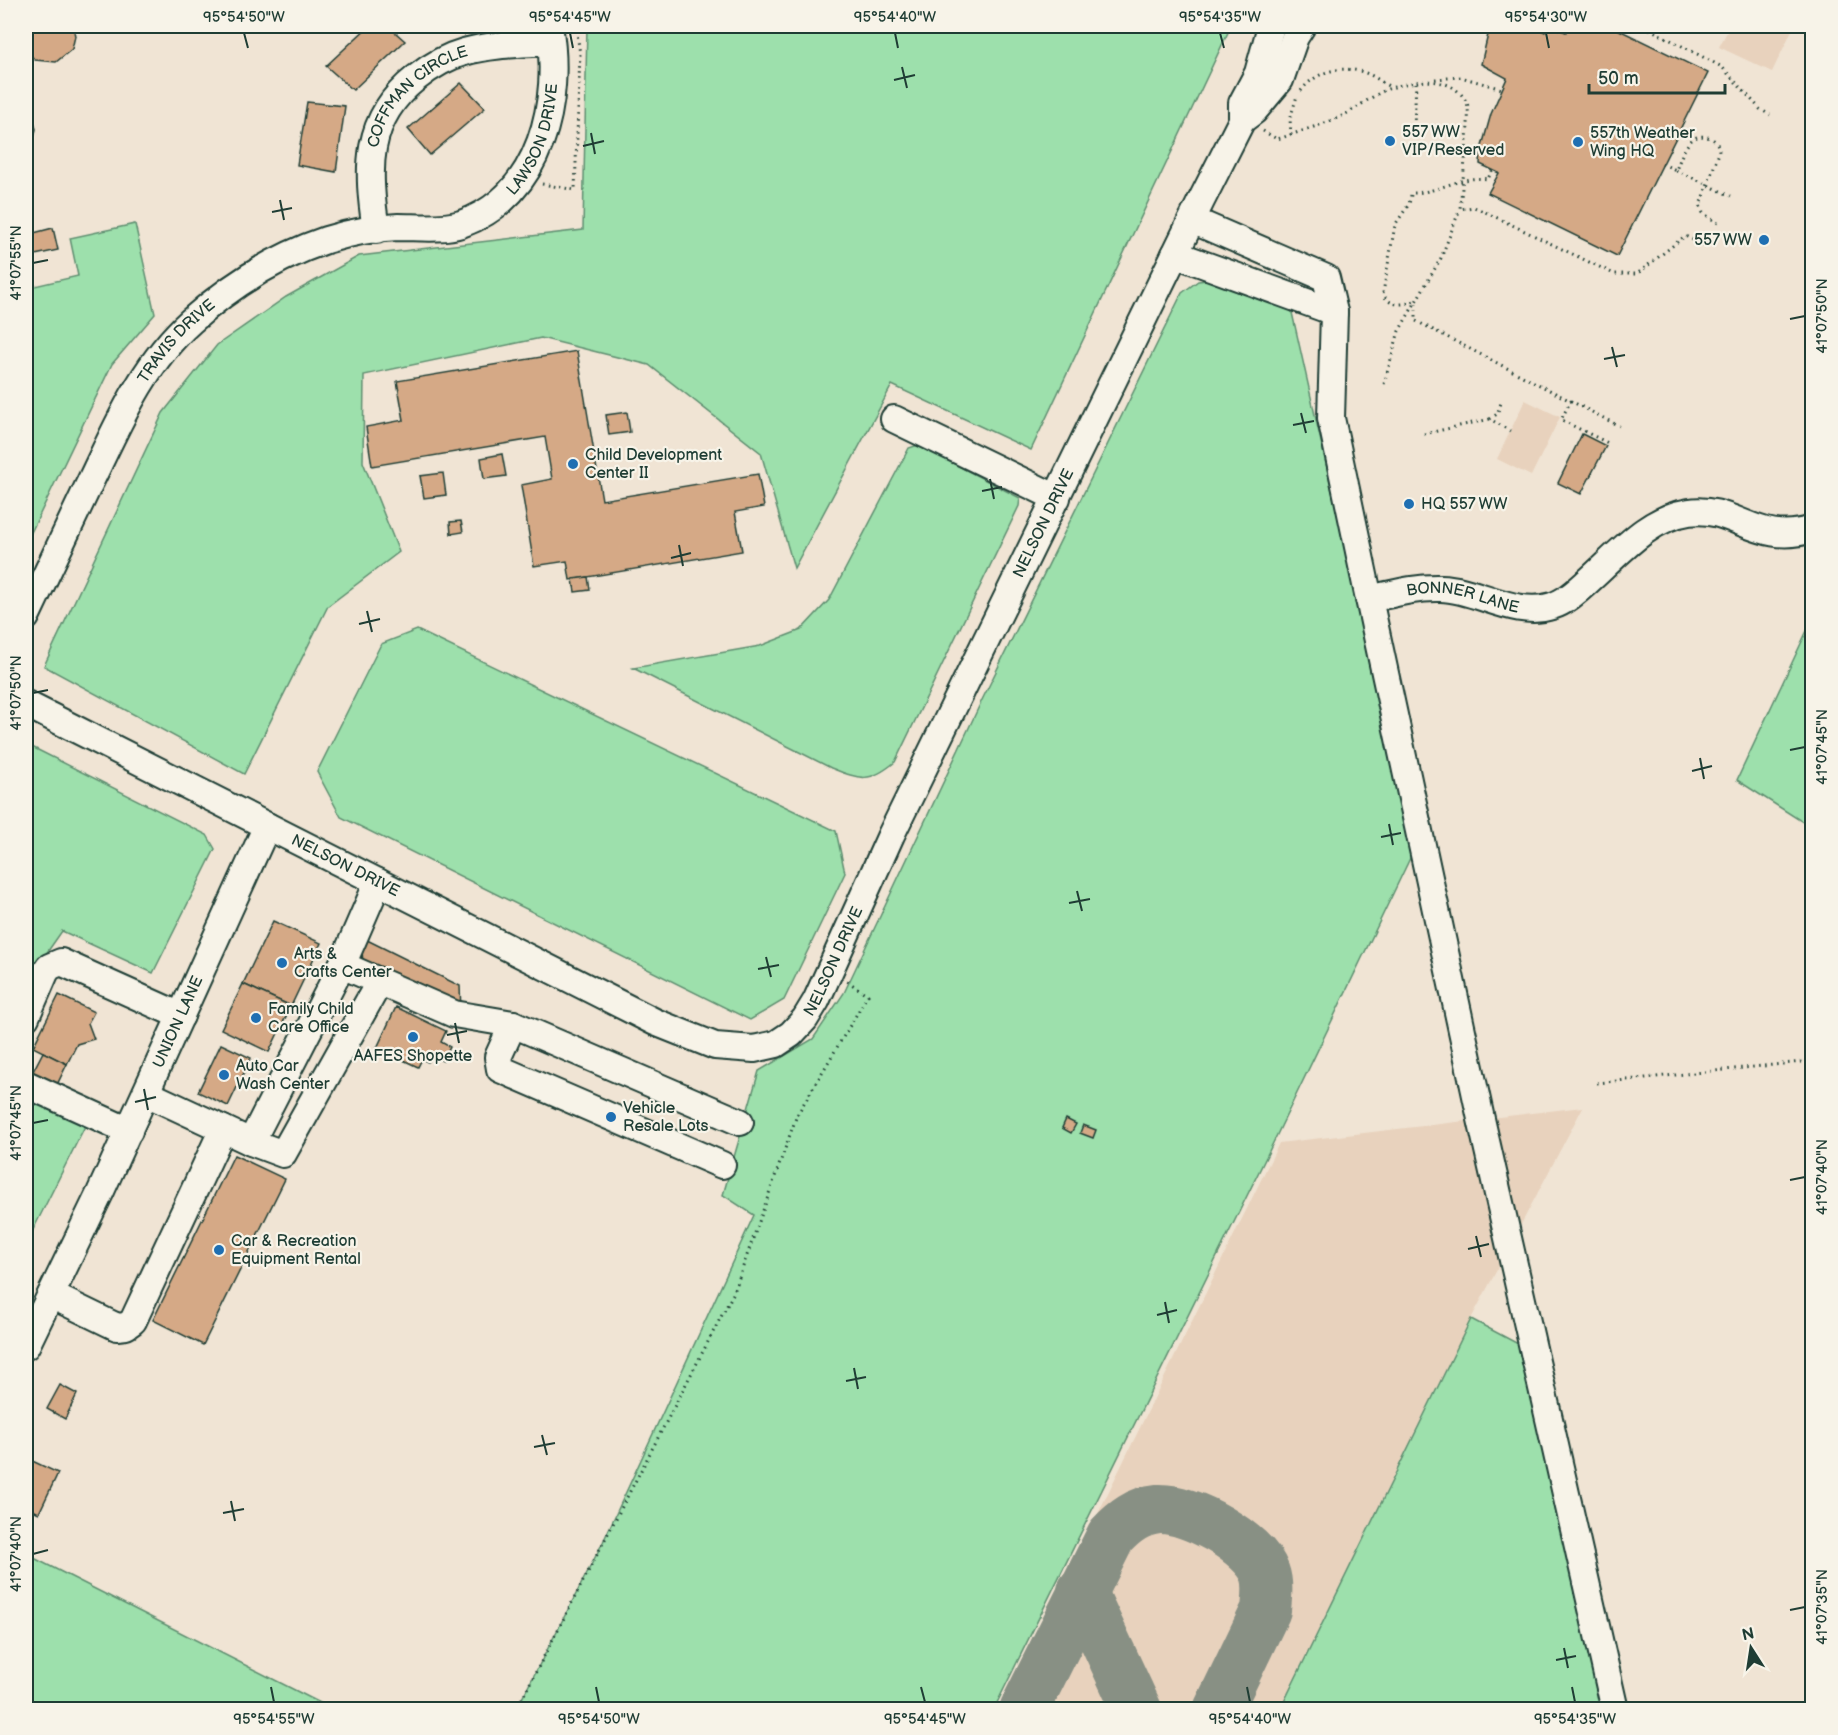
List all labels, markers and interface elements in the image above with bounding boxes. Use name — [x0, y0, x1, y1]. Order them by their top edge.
text: 95°54'50"W — [203, 8, 285, 27]
text: 95°54'45"W — [529, 8, 611, 27]
text: 95°54'40"W — [854, 8, 936, 27]
text: 95°54'35"W — [1179, 8, 1261, 27]
text: 95°54'30"W — [1505, 8, 1588, 27]
street label: COFFMAN CIRCLE — [364, 42, 470, 149]
scale bar — [1589, 57, 1726, 95]
text: 50 m — [1598, 68, 1639, 89]
street label: LAWSON DRIVE — [503, 83, 562, 199]
place label: 557 WW VIP/Reserved — [1402, 123, 1504, 160]
place label: 557th Weather Wing HQ — [1590, 124, 1695, 161]
marker: 557 WW VIP/Reserved — [1383, 134, 1397, 148]
marker: 557th Weather Wing HQ — [1571, 135, 1585, 149]
text: 41°07'55"N — [7, 225, 26, 301]
place label: 557 WW — [1694, 231, 1752, 250]
marker: 557 WW — [1757, 233, 1771, 247]
text: 41°07'50"N — [1813, 278, 1832, 354]
street label: TRAVIS DRIVE — [134, 295, 219, 386]
place label: Child Development Center II — [585, 446, 722, 483]
marker: Child Development Center II — [566, 457, 580, 471]
street label: NELSON DRIVE — [1009, 466, 1078, 581]
place label: HQ 557 WW — [1421, 495, 1508, 514]
marker: HQ 557 WW — [1402, 497, 1416, 511]
street label: BONNER LANE — [1405, 578, 1521, 617]
text: 41°07'50"N — [7, 655, 26, 731]
text: 41°07'45"N — [1813, 709, 1832, 785]
street label: NELSON DRIVE — [288, 830, 403, 901]
street label: NELSON DRIVE — [800, 904, 867, 1020]
place label: Arts & Crafts Center — [294, 945, 392, 982]
marker: Arts & Crafts Center — [275, 956, 289, 970]
street label: UNION LANE — [149, 973, 207, 1071]
place label: Family Child Care Office — [268, 1000, 354, 1037]
marker: Family Child Care Office — [249, 1011, 263, 1025]
marker: AAFES Shopette — [406, 1030, 420, 1044]
place label: AAFES Shopette — [354, 1047, 473, 1066]
place label: Auto Car Wash Center — [236, 1057, 330, 1094]
marker: Auto Car Wash Center — [217, 1068, 231, 1082]
text: 41°07'45"N — [7, 1085, 26, 1161]
place label: Vehicle Resale Lots — [623, 1099, 708, 1136]
marker: Vehicle Resale Lots — [604, 1110, 618, 1124]
text: 41°07'40"N — [1813, 1139, 1832, 1215]
place label: Car & Recreation Equipment Rental — [231, 1232, 361, 1269]
marker: Car & Recreation Equipment Rental — [212, 1243, 226, 1257]
text: 41°07'40"N — [7, 1516, 26, 1592]
text: 41°07'35"N — [1813, 1569, 1832, 1645]
north arrow — [1721, 1618, 1781, 1678]
text: N — [1740, 1624, 1756, 1645]
text: 95°54'55"W — [233, 1710, 315, 1729]
text: 95°54'50"W — [558, 1710, 640, 1729]
text: 95°54'45"W — [884, 1710, 966, 1729]
text: 95°54'40"W — [1209, 1710, 1291, 1729]
text: 95°54'35"W — [1534, 1710, 1616, 1729]

